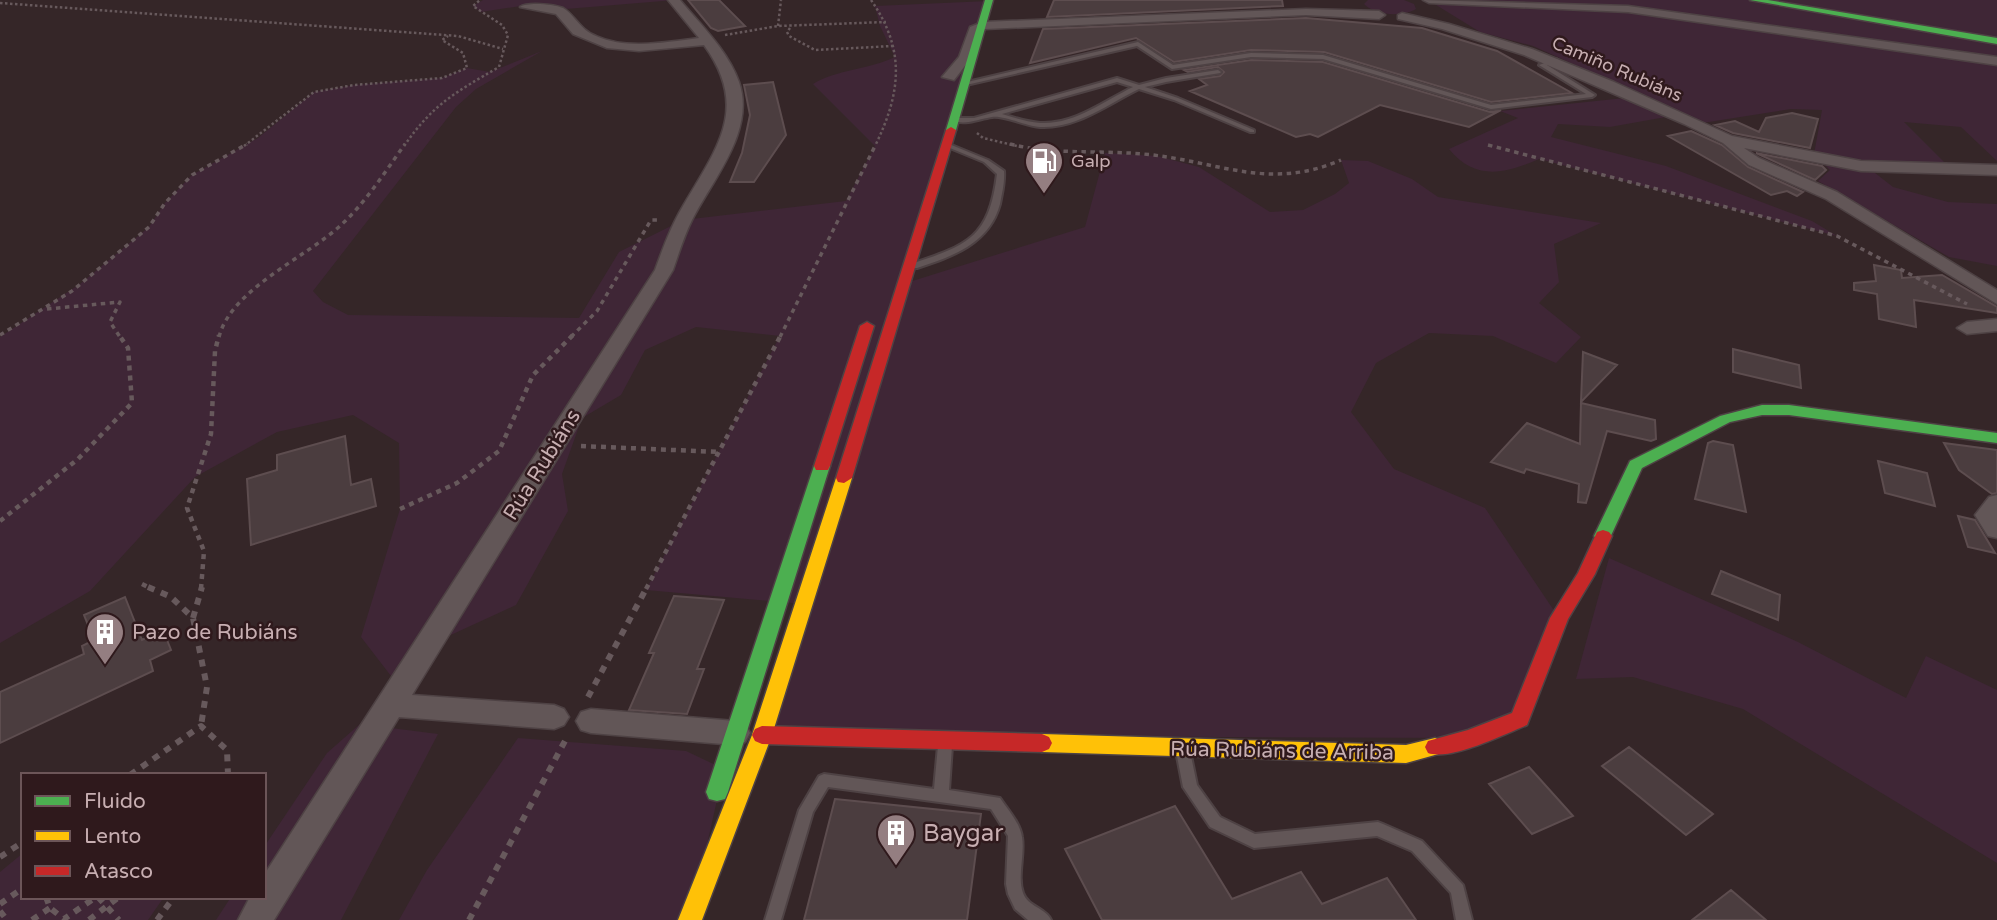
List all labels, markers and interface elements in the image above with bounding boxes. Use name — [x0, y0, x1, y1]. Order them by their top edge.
street label: Camiño Rubiáns — [1548, 32, 1686, 106]
fuel station icon: Galp — [1023, 140, 1065, 195]
place label: Galp — [1071, 150, 1111, 172]
street label: Rúa Rubiáns — [498, 405, 586, 525]
building icon: Pazo de Rubiáns — [84, 611, 126, 666]
place label: Pazo de Rubiáns — [132, 620, 298, 645]
street label: Rúa Rubiáns de Arriba — [1170, 737, 1394, 765]
legend — [21, 773, 266, 899]
text: Fluido — [84, 789, 146, 814]
building icon: Baygar — [875, 812, 917, 867]
place label: Baygar — [923, 819, 1004, 848]
text: Lento — [84, 824, 141, 849]
text: Atasco — [84, 859, 153, 884]

